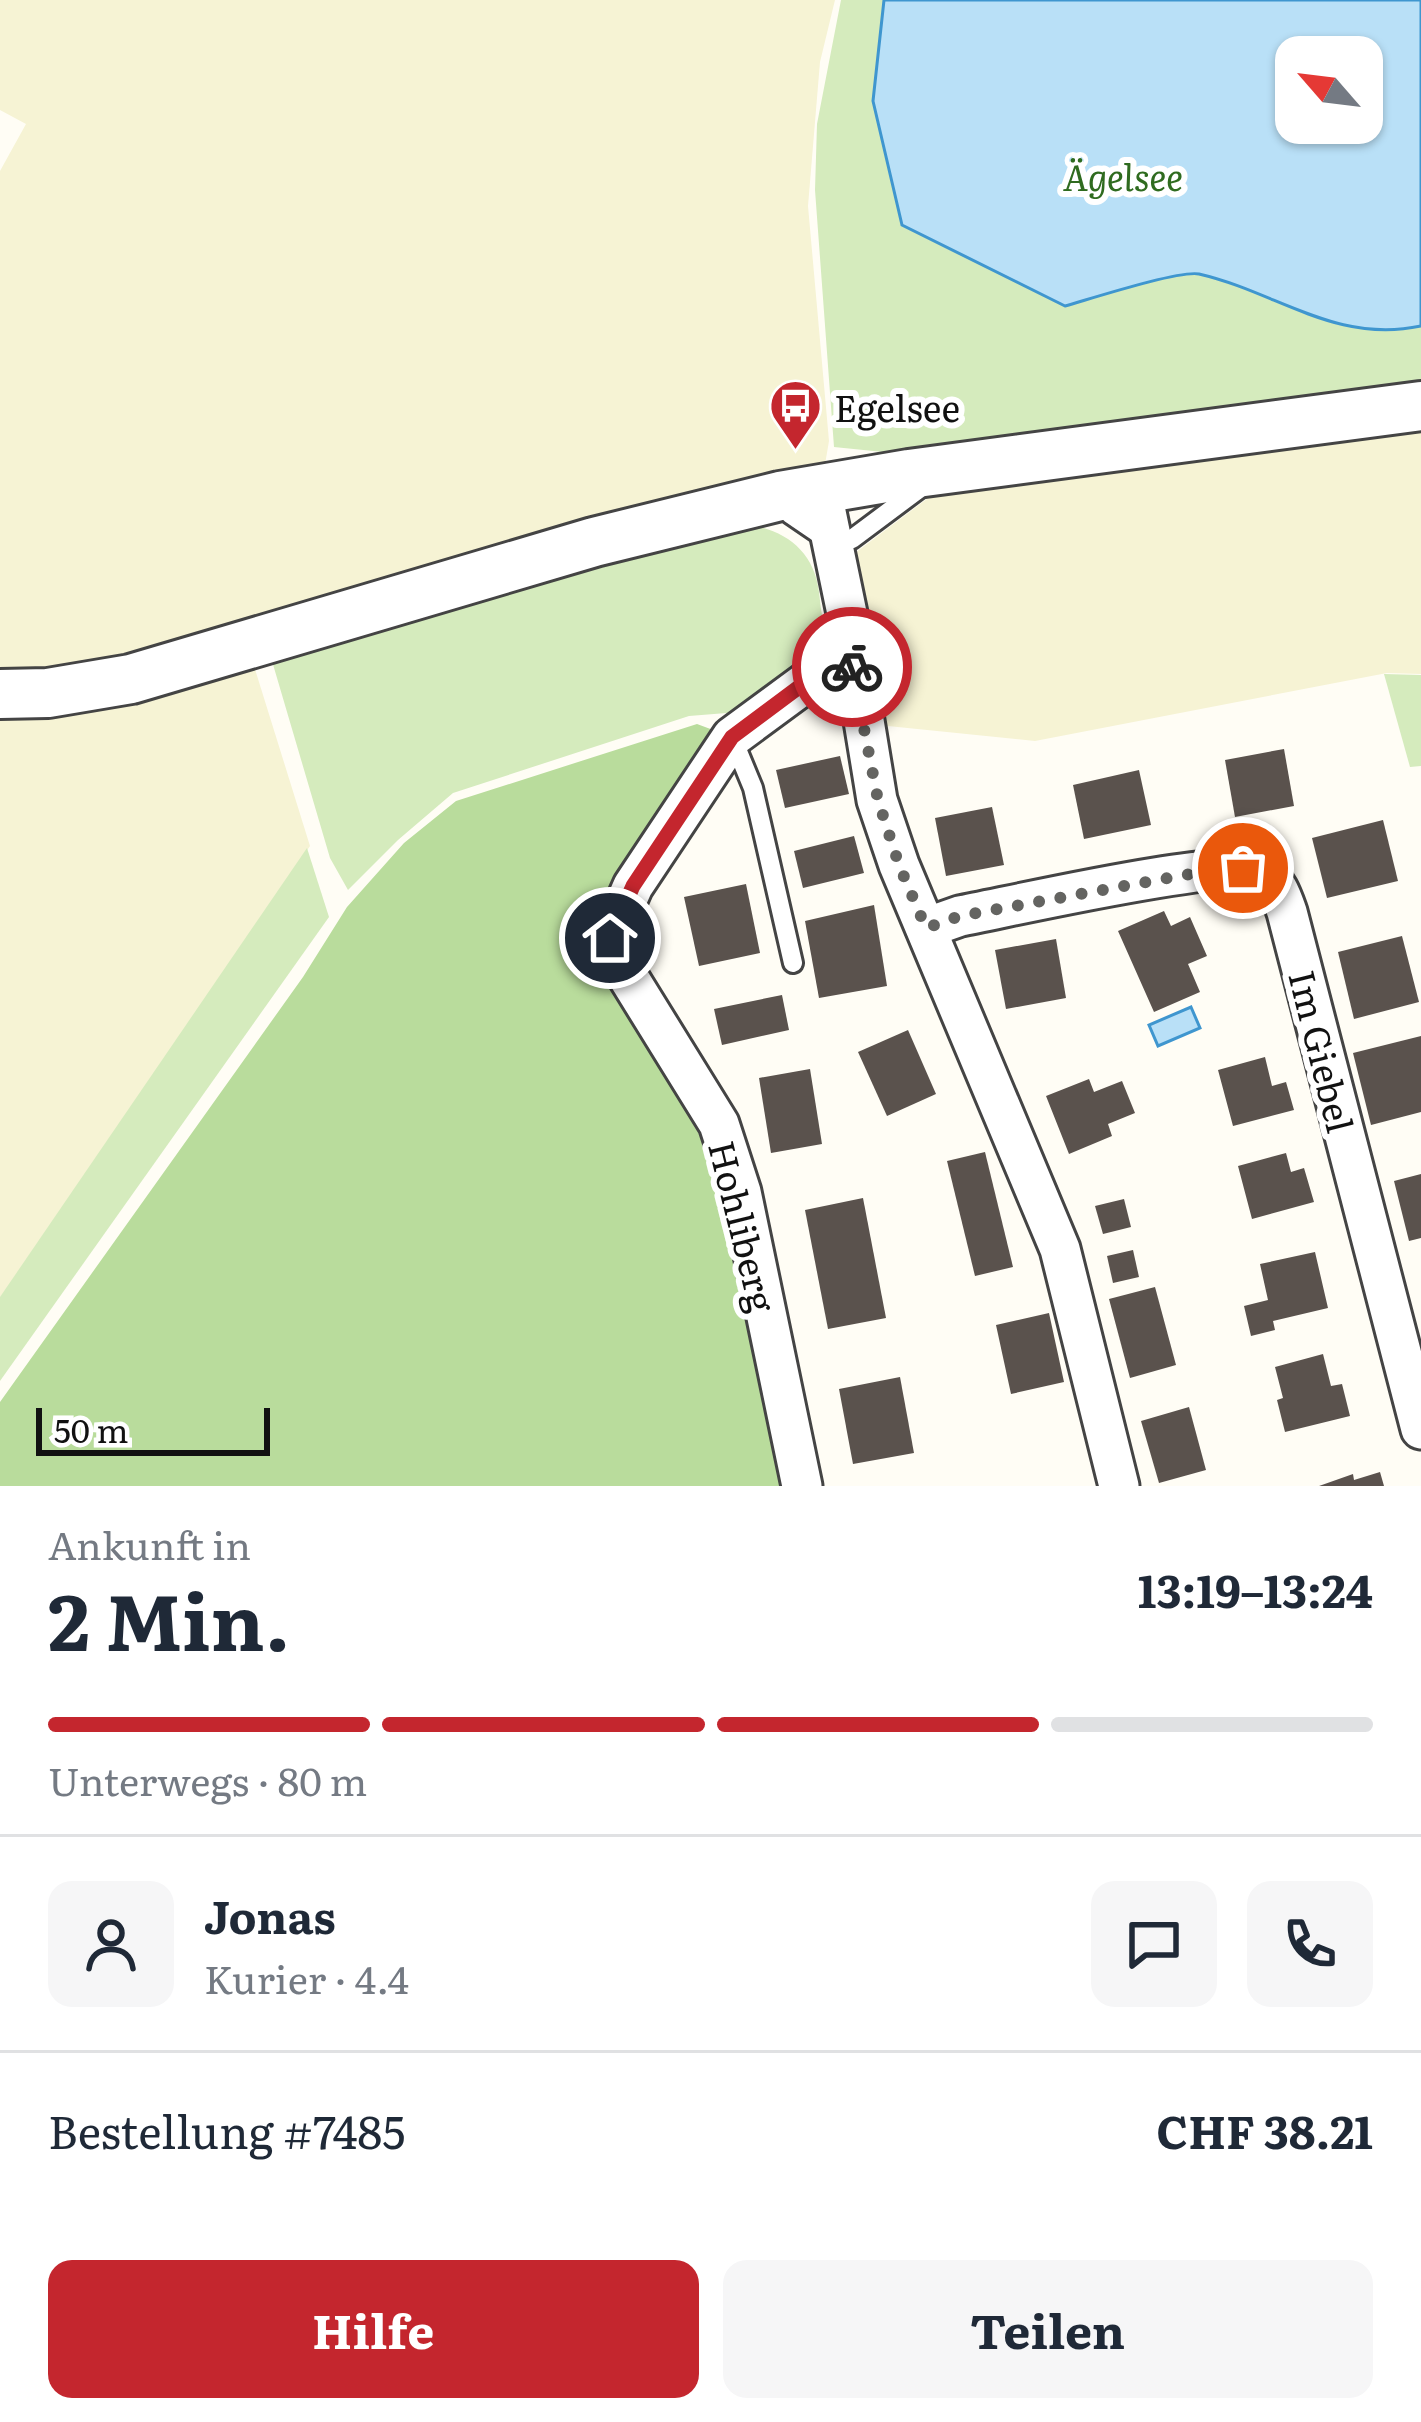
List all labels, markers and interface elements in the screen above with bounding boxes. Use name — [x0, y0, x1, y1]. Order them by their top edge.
north arrow — [1275, 36, 1383, 144]
map controls — [1275, 36, 1383, 144]
park label: Ägelsee — [1063, 149, 1183, 202]
bus stop icon: Egelsee — [767, 378, 823, 452]
place label: Egelsee — [834, 380, 960, 433]
courier — [792, 607, 912, 727]
icon: bike — [819, 634, 885, 700]
pin — [1192, 817, 1294, 919]
icon: bag — [1210, 835, 1276, 901]
pin — [559, 887, 661, 989]
icon: home — [577, 905, 643, 971]
street label: Im Giebel — [1277, 964, 1369, 1138]
street label: Hohliberg — [697, 1135, 791, 1318]
scale bar — [36, 1402, 270, 1455]
text: 50 m — [54, 1404, 128, 1453]
text: Ankunft in — [48, 1514, 251, 1572]
text: 13:19–13:24 — [1138, 1555, 1373, 1622]
text: 2 Min. — [48, 1559, 290, 1675]
text: Unterwegs · 80 m — [48, 1750, 367, 1808]
button: person — [48, 1881, 174, 2007]
text: Jonas — [204, 1881, 336, 1948]
button: chat — [1091, 1881, 1217, 2007]
button: phone — [1247, 1881, 1373, 2007]
text: Kurier · 4.4 — [204, 1948, 409, 2006]
text: Bestellung #7485 — [48, 2096, 405, 2163]
text: CHF 38.21 — [1156, 2096, 1373, 2163]
button: Hilfe — [48, 2260, 699, 2398]
button: Teilen — [723, 2260, 1373, 2398]

